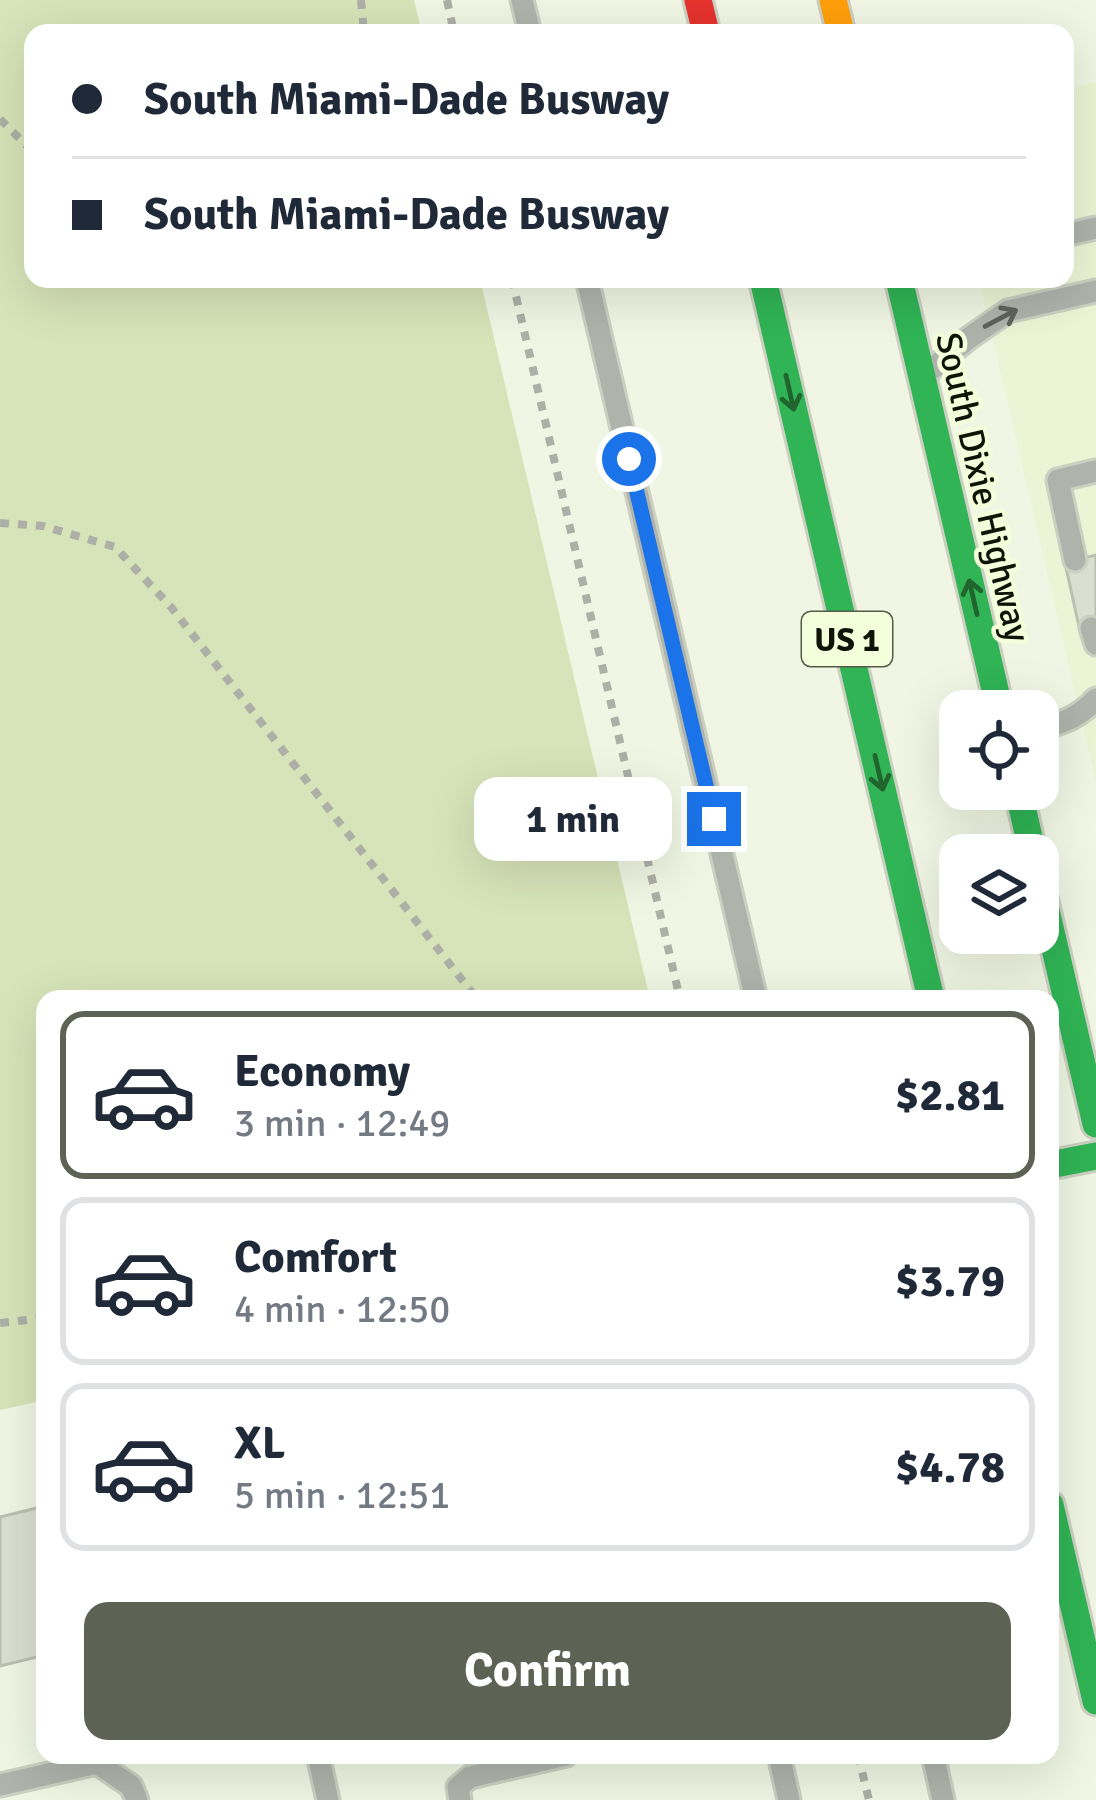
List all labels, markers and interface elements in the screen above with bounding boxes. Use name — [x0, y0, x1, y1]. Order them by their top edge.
text: South Miami-Dade Busway — [144, 72, 669, 127]
text: South Miami-Dade Busway — [144, 187, 669, 242]
one-way arrow — [983, 306, 1019, 329]
street label: South Dixie Highway — [925, 328, 1040, 647]
one-way arrow — [780, 373, 802, 411]
route start — [602, 432, 656, 486]
one-way arrow — [961, 579, 983, 617]
road number: US 1 — [802, 612, 892, 666]
map controls — [939, 690, 1059, 954]
button: locate — [939, 690, 1059, 810]
one-way arrow — [868, 753, 891, 791]
callout: 1 min — [474, 777, 672, 861]
route end — [687, 792, 741, 846]
text: 1 min — [526, 795, 620, 843]
button: layers — [939, 834, 1059, 954]
icon: car — [90, 1041, 198, 1149]
text: Economy — [234, 1044, 410, 1099]
text: $2.81 — [895, 1068, 1005, 1123]
text: 3 min · 12:49 — [234, 1099, 450, 1147]
icon: car — [90, 1227, 198, 1335]
text: Comfort — [234, 1230, 397, 1285]
text: $3.79 — [895, 1254, 1005, 1309]
text: 4 min · 12:50 — [234, 1285, 450, 1333]
icon: car — [90, 1413, 198, 1521]
text: XL — [234, 1416, 285, 1471]
text: $4.78 — [895, 1440, 1005, 1495]
text: 5 min · 12:51 — [234, 1471, 450, 1519]
button: Confirm — [84, 1602, 1011, 1740]

